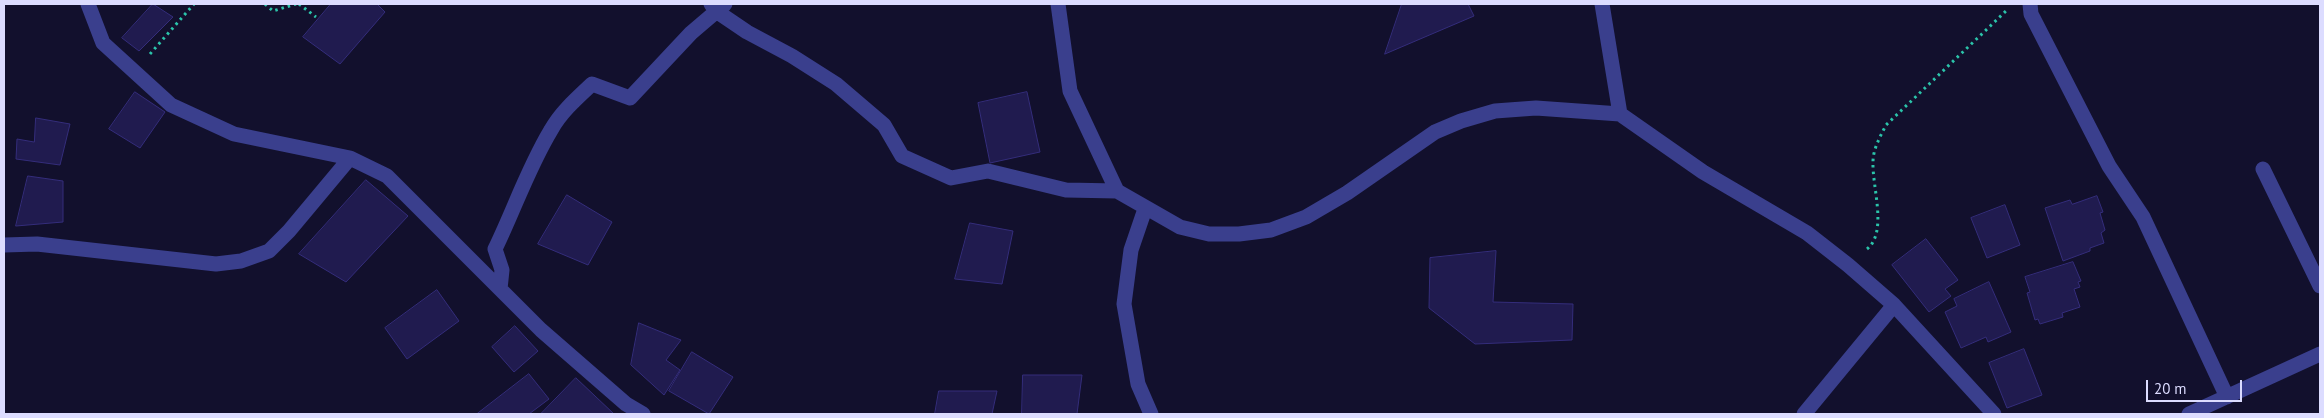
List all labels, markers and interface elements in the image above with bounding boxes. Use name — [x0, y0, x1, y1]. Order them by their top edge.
scale bar — [2149, 370, 2245, 402]
text: 20 m — [2154, 379, 2187, 398]

